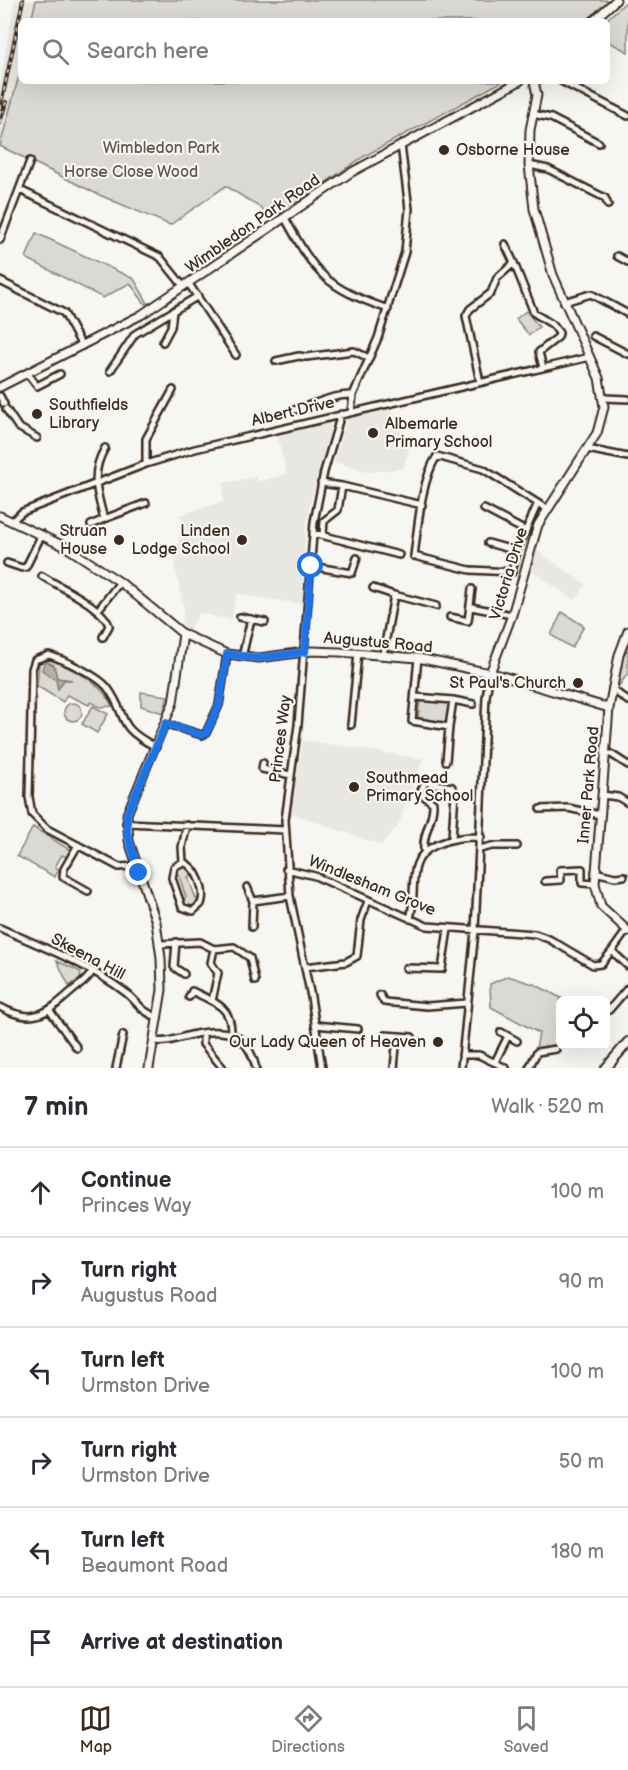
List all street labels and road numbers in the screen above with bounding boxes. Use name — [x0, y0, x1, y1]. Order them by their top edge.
street label: Wimbledon Park Road — [182, 170, 324, 278]
street label: Albert Drive — [250, 393, 337, 431]
street label: Victoria Drive — [486, 525, 532, 623]
street label: Augustus Road — [323, 629, 433, 657]
street label: Princes Way — [266, 693, 296, 784]
street label: Inner Park Road — [574, 726, 604, 844]
street label: Windlesham Grove — [306, 852, 439, 920]
street label: Skeena Hill — [48, 930, 128, 984]

